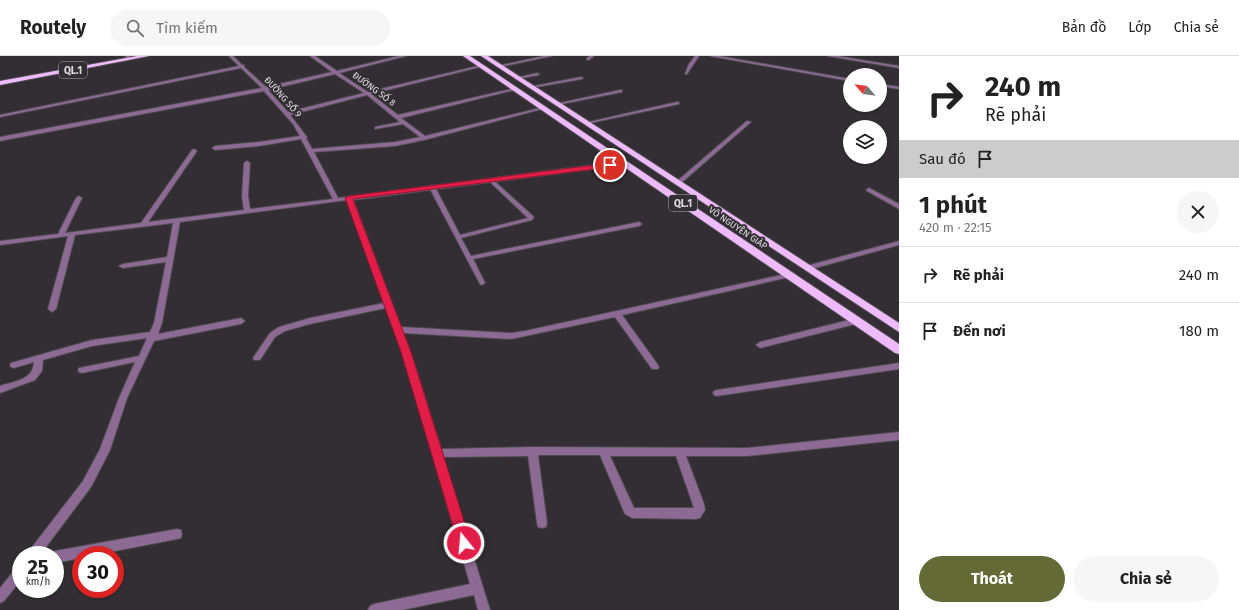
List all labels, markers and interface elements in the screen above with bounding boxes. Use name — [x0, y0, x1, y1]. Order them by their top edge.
search box — [110, 10, 390, 46]
text: Routely — [20, 16, 86, 39]
icon: search — [124, 17, 146, 39]
text: Tìm kiếm — [156, 19, 218, 37]
text: Bản đồ — [1062, 19, 1106, 36]
text: Lớp — [1128, 19, 1152, 36]
text: Chia sẻ — [1174, 19, 1219, 36]
road number: QL.1 — [59, 62, 87, 78]
street label: ĐƯỜNG SỐ 8 — [350, 68, 399, 108]
north arrow — [843, 68, 887, 112]
map controls — [843, 68, 887, 164]
text: 240 m — [985, 70, 1061, 103]
icon: right — [919, 72, 971, 124]
street label: ĐƯỜNG SỐ 9 — [262, 73, 305, 119]
text: Rẽ phải — [985, 104, 1046, 126]
button: layers — [843, 120, 887, 164]
pin — [593, 148, 627, 182]
icon: arrive — [974, 148, 996, 170]
text: Sau đó — [919, 150, 966, 168]
icon: arrive — [599, 154, 621, 176]
text: 1 phút — [919, 191, 987, 219]
button: close — [1177, 191, 1219, 233]
road number: QL.1 — [669, 195, 697, 211]
street label: VÕ NGUYÊN GIÁP — [707, 204, 770, 251]
text: 420 m · 22:15 — [919, 220, 992, 235]
icon: right — [919, 264, 941, 286]
text: Rẽ phải — [953, 266, 1004, 284]
text: 240 m — [1179, 266, 1219, 284]
icon: arrive — [919, 320, 941, 342]
text: Đến nơi — [953, 322, 1006, 340]
text: 180 m — [1179, 322, 1219, 340]
position arrow — [443, 522, 485, 564]
speed limit sign: 30 — [72, 546, 124, 598]
text: 25 — [27, 555, 49, 579]
button: Thoát — [919, 556, 1065, 602]
button: Chia sẻ — [1073, 556, 1219, 602]
text: km/h — [26, 576, 50, 588]

